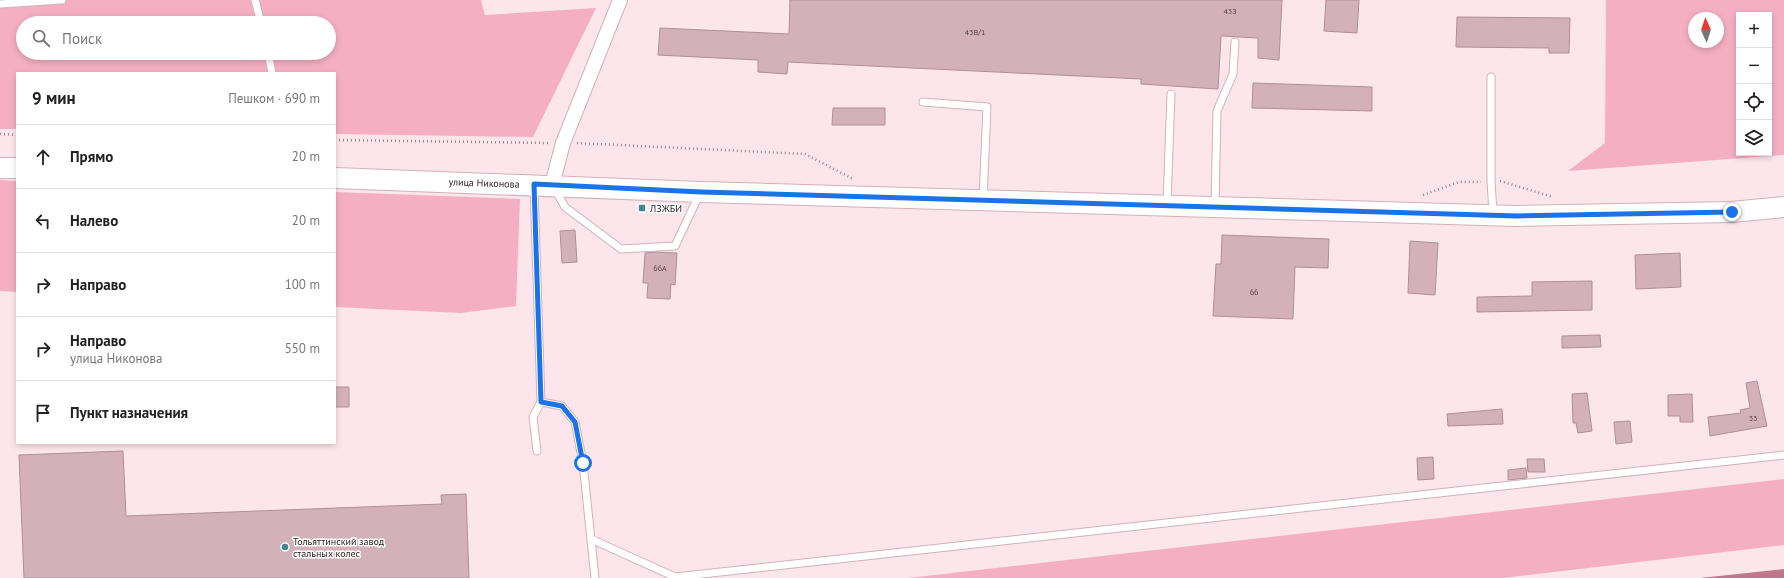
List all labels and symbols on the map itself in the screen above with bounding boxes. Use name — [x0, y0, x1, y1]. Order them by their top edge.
house number: 43З — [1223, 6, 1237, 16]
north arrow — [1688, 12, 1724, 48]
house number: 43В/1 — [965, 27, 985, 37]
street label: улица Никонова — [448, 175, 520, 191]
place label: ЛЗЖБИ — [649, 202, 682, 215]
marker: ЛЗЖБИ — [637, 203, 647, 213]
route end — [1723, 203, 1741, 221]
house number: 66А — [653, 263, 667, 273]
house number: 66 — [1250, 287, 1258, 297]
house number: 33 — [1749, 413, 1757, 423]
route start — [574, 454, 592, 472]
place label: Тольяттинский завод стальных колес — [293, 535, 385, 560]
marker: Тольяттинский завод стальных колес — [280, 542, 290, 552]

